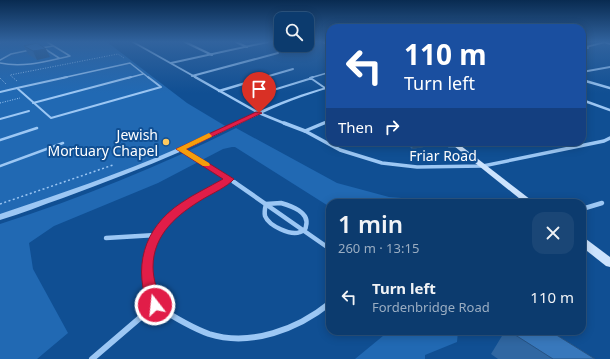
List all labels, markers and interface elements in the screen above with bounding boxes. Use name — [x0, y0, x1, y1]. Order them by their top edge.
map controls — [274, 12, 314, 52]
button: search — [274, 12, 314, 52]
text: 110 m — [404, 35, 487, 73]
icon: left — [338, 40, 390, 92]
text: Turn left — [404, 71, 475, 95]
pin — [242, 72, 276, 113]
icon: arrive — [248, 78, 270, 100]
icon: right — [381, 116, 403, 138]
text: Then — [338, 117, 373, 137]
place label: Jewish Mortuary Chapel — [47, 125, 158, 160]
marker: Jewish Mortuary Chapel — [161, 137, 171, 147]
street label: Friar Road — [409, 146, 477, 165]
text: 1 min — [338, 207, 403, 240]
button: close — [532, 212, 574, 254]
text: 260 m · 13:15 — [338, 239, 419, 257]
text: Turn left — [372, 278, 436, 298]
position arrow — [134, 284, 176, 326]
icon: left — [338, 286, 360, 308]
text: 110 m — [530, 287, 574, 307]
text: Fordenbridge Road — [372, 298, 490, 316]

